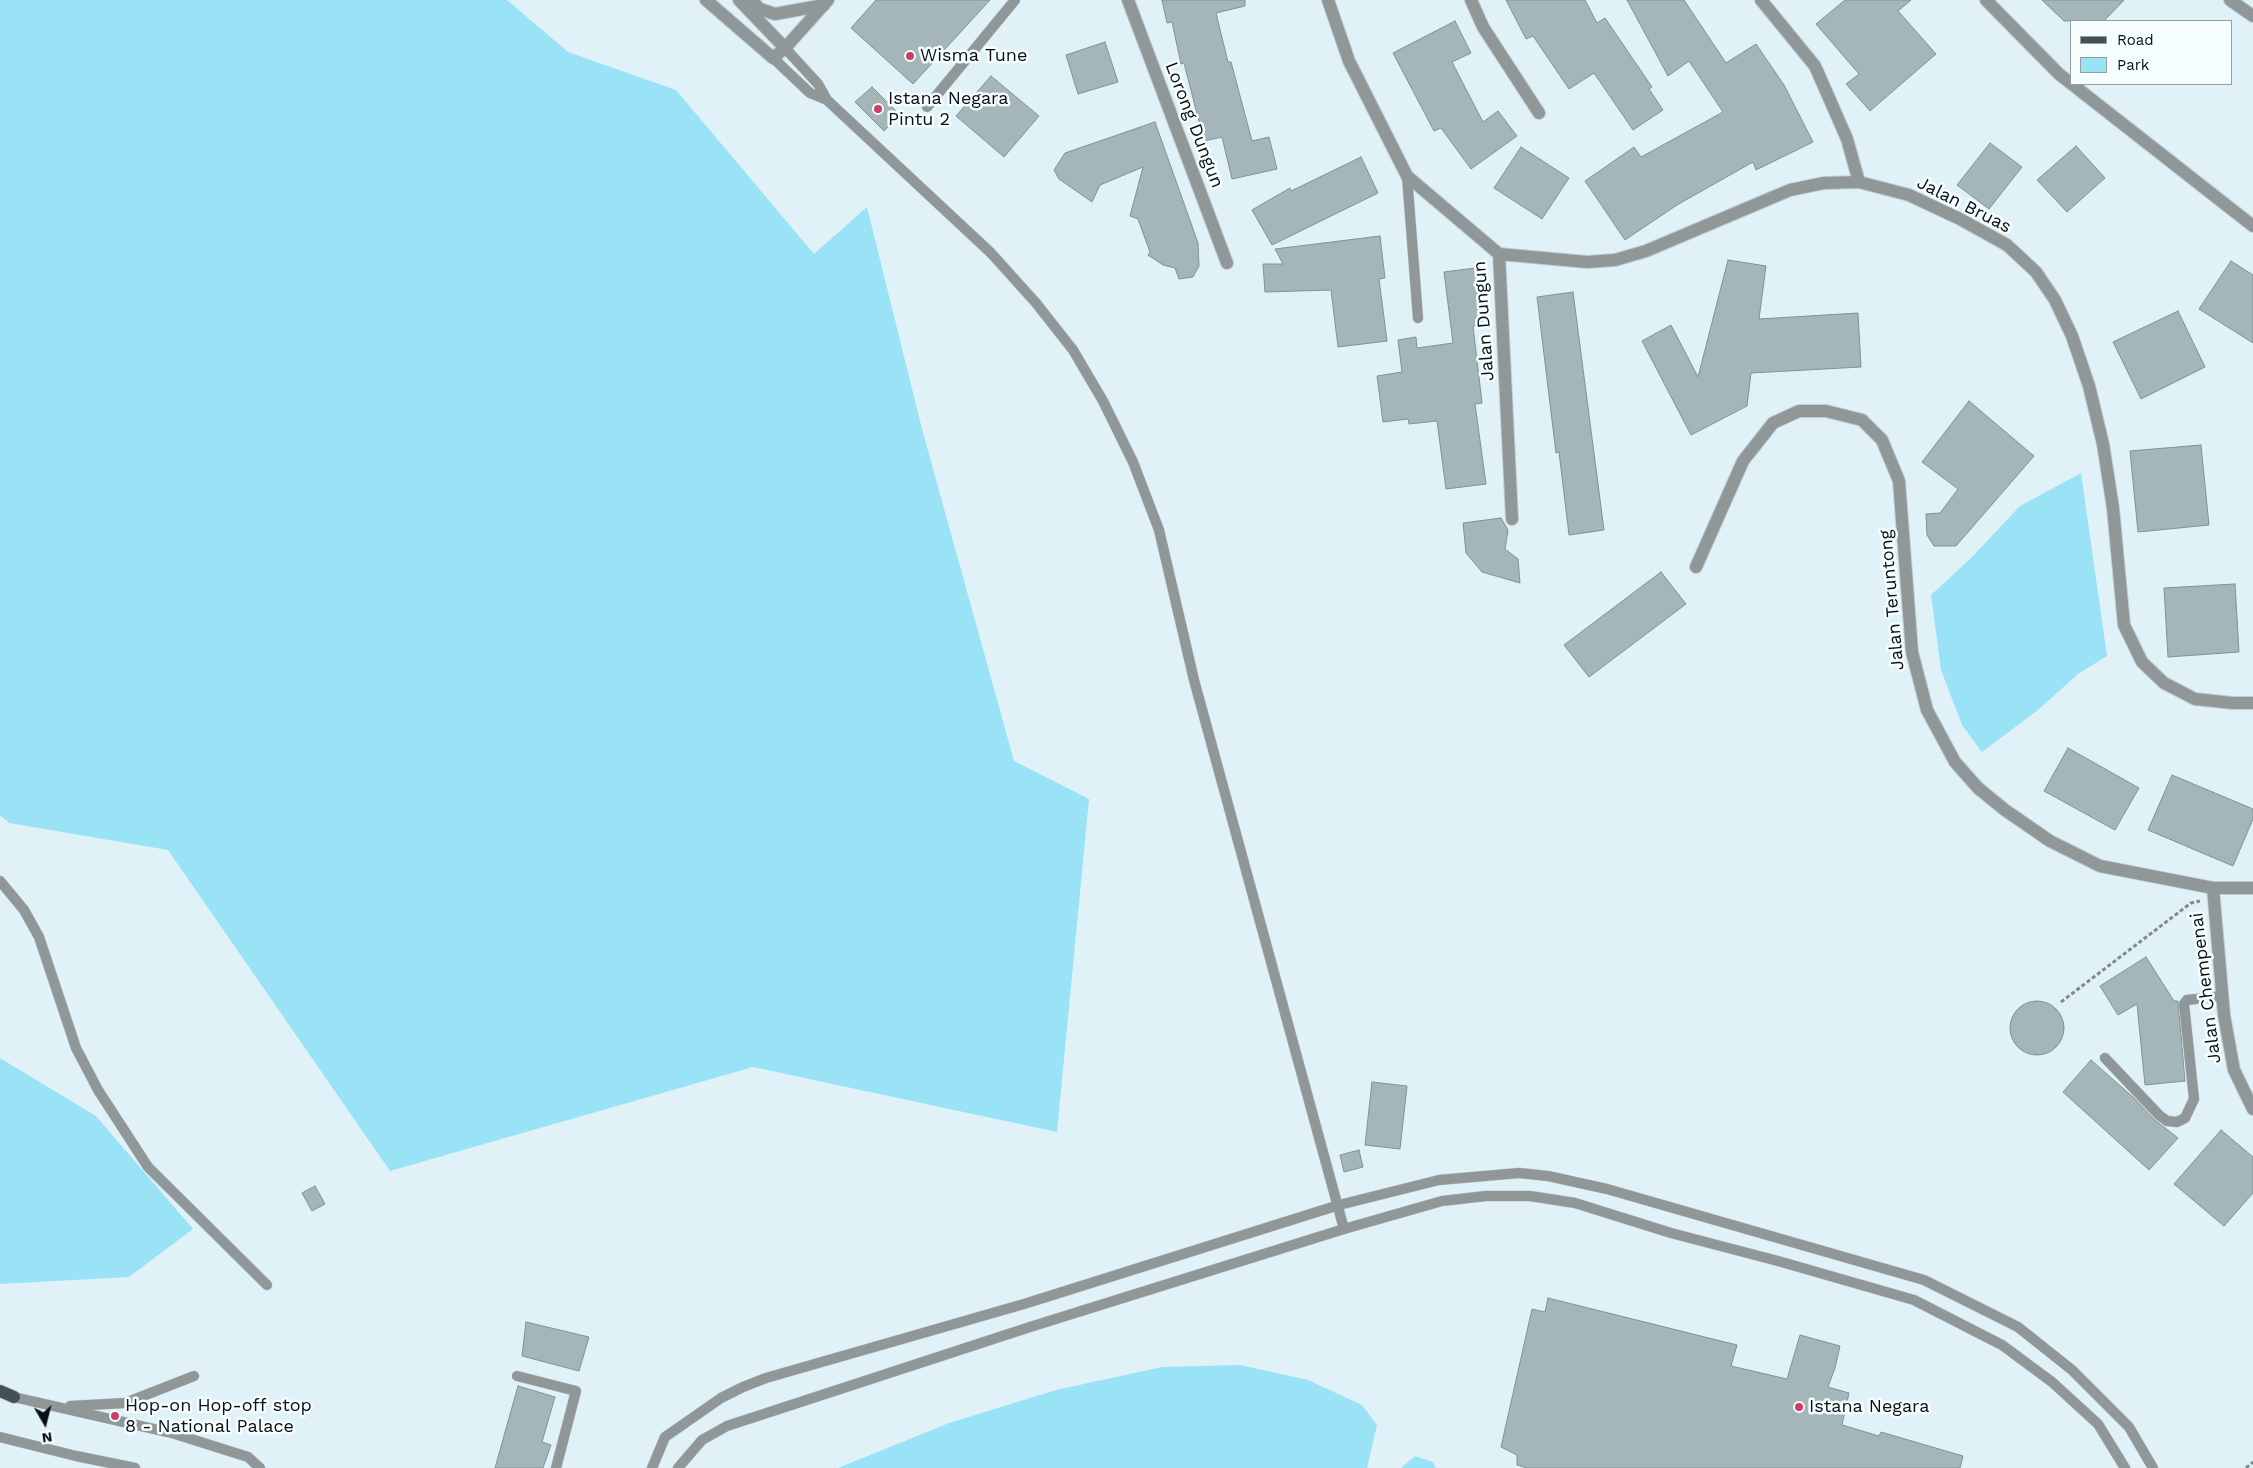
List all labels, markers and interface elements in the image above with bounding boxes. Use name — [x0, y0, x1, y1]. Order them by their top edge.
legend — [2070, 20, 2233, 85]
text: Road — [2117, 31, 2154, 49]
place label: Wisma Tune — [920, 45, 1027, 67]
marker: Wisma Tune — [904, 50, 916, 62]
text: Park — [2117, 56, 2149, 74]
street label: Lorong Dungun — [1160, 59, 1228, 191]
place label: Istana Negara Pintu 2 — [888, 88, 1008, 130]
marker: Istana Negara Pintu 2 — [872, 103, 884, 115]
street label: Jalan Bruas — [1913, 172, 2015, 238]
street label: Jalan Dungun — [1469, 260, 1499, 382]
street label: Jalan Teruntong — [1875, 529, 1909, 671]
street label: Jalan Chempenai — [2186, 911, 2226, 1065]
place label: Hop-on Hop-off stop 8 - National Palace — [125, 1395, 312, 1438]
place label: Istana Negara — [1809, 1396, 1929, 1418]
north arrow — [20, 1398, 70, 1448]
marker: Istana Negara — [1793, 1401, 1805, 1413]
marker: Hop-on Hop-off stop 8 - National Palace — [109, 1410, 121, 1422]
text: N — [41, 1429, 53, 1446]

